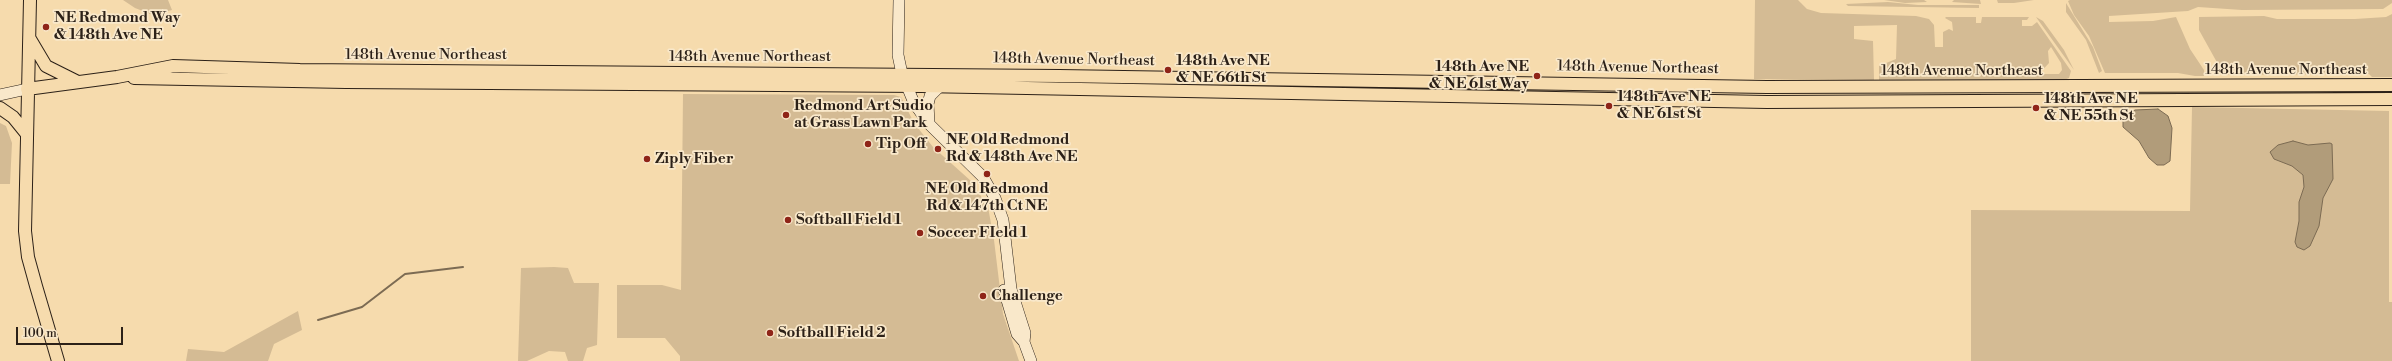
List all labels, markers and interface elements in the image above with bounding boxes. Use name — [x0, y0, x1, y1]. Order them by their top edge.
place label: NE Redmond Way & 148th Ave NE — [54, 9, 180, 44]
marker: NE Redmond Way & 148th Ave NE — [41, 22, 51, 32]
street label: 148th Avenue Northeast — [345, 46, 507, 64]
street label: 148th Avenue Northeast — [669, 48, 831, 66]
street label: 148th Avenue Northeast — [993, 50, 1155, 70]
place label: 148th Ave NE & NE 66th St — [1176, 52, 1270, 87]
place label: 148th Ave NE & NE 61st Way — [1429, 58, 1529, 93]
street label: 148th Avenue Northeast — [1557, 58, 1719, 78]
street label: 148th Avenue Northeast — [2205, 61, 2367, 79]
street label: 148th Avenue Northeast — [1881, 62, 2043, 80]
marker: 148th Ave NE & NE 66th St — [1163, 65, 1173, 75]
marker: 148th Ave NE & NE 61st Way — [1532, 71, 1542, 81]
place label: 148th Ave NE & NE 61st St — [1617, 88, 1711, 123]
place label: 148th Ave NE & NE 55th St — [2044, 90, 2138, 125]
place label: Redmond Art Sudio at Grass Lawn Park — [794, 97, 933, 132]
marker: 148th Ave NE & NE 61st St — [1604, 101, 1614, 111]
marker: 148th Ave NE & NE 55th St — [2031, 103, 2041, 113]
marker: Redmond Art Sudio at Grass Lawn Park — [781, 110, 791, 120]
place label: NE Old Redmond Rd & 148th Ave NE — [946, 131, 1078, 166]
place label: Tip Off — [876, 135, 926, 153]
marker: Tip Off — [863, 139, 873, 149]
marker: NE Old Redmond Rd & 148th Ave NE — [933, 144, 943, 154]
place label: Ziply Fiber — [655, 150, 733, 168]
marker: Ziply Fiber — [642, 154, 652, 164]
marker: NE Old Redmond Rd & 147th Ct NE — [982, 169, 992, 179]
place label: NE Old Redmond Rd & 147th Ct NE — [925, 180, 1049, 215]
place label: Softball Field 1 — [796, 211, 902, 229]
marker: Softball Field 1 — [783, 215, 793, 225]
place label: Soccer FIeld 1 — [928, 224, 1027, 242]
marker: Soccer FIeld 1 — [915, 228, 925, 238]
place label: Challenge — [991, 287, 1063, 305]
marker: Challenge — [978, 291, 988, 301]
scale bar — [18, 319, 125, 345]
place label: Softball Field 2 — [778, 324, 886, 342]
text: 100 m — [23, 326, 57, 341]
marker: Softball Field 2 — [765, 328, 775, 338]

